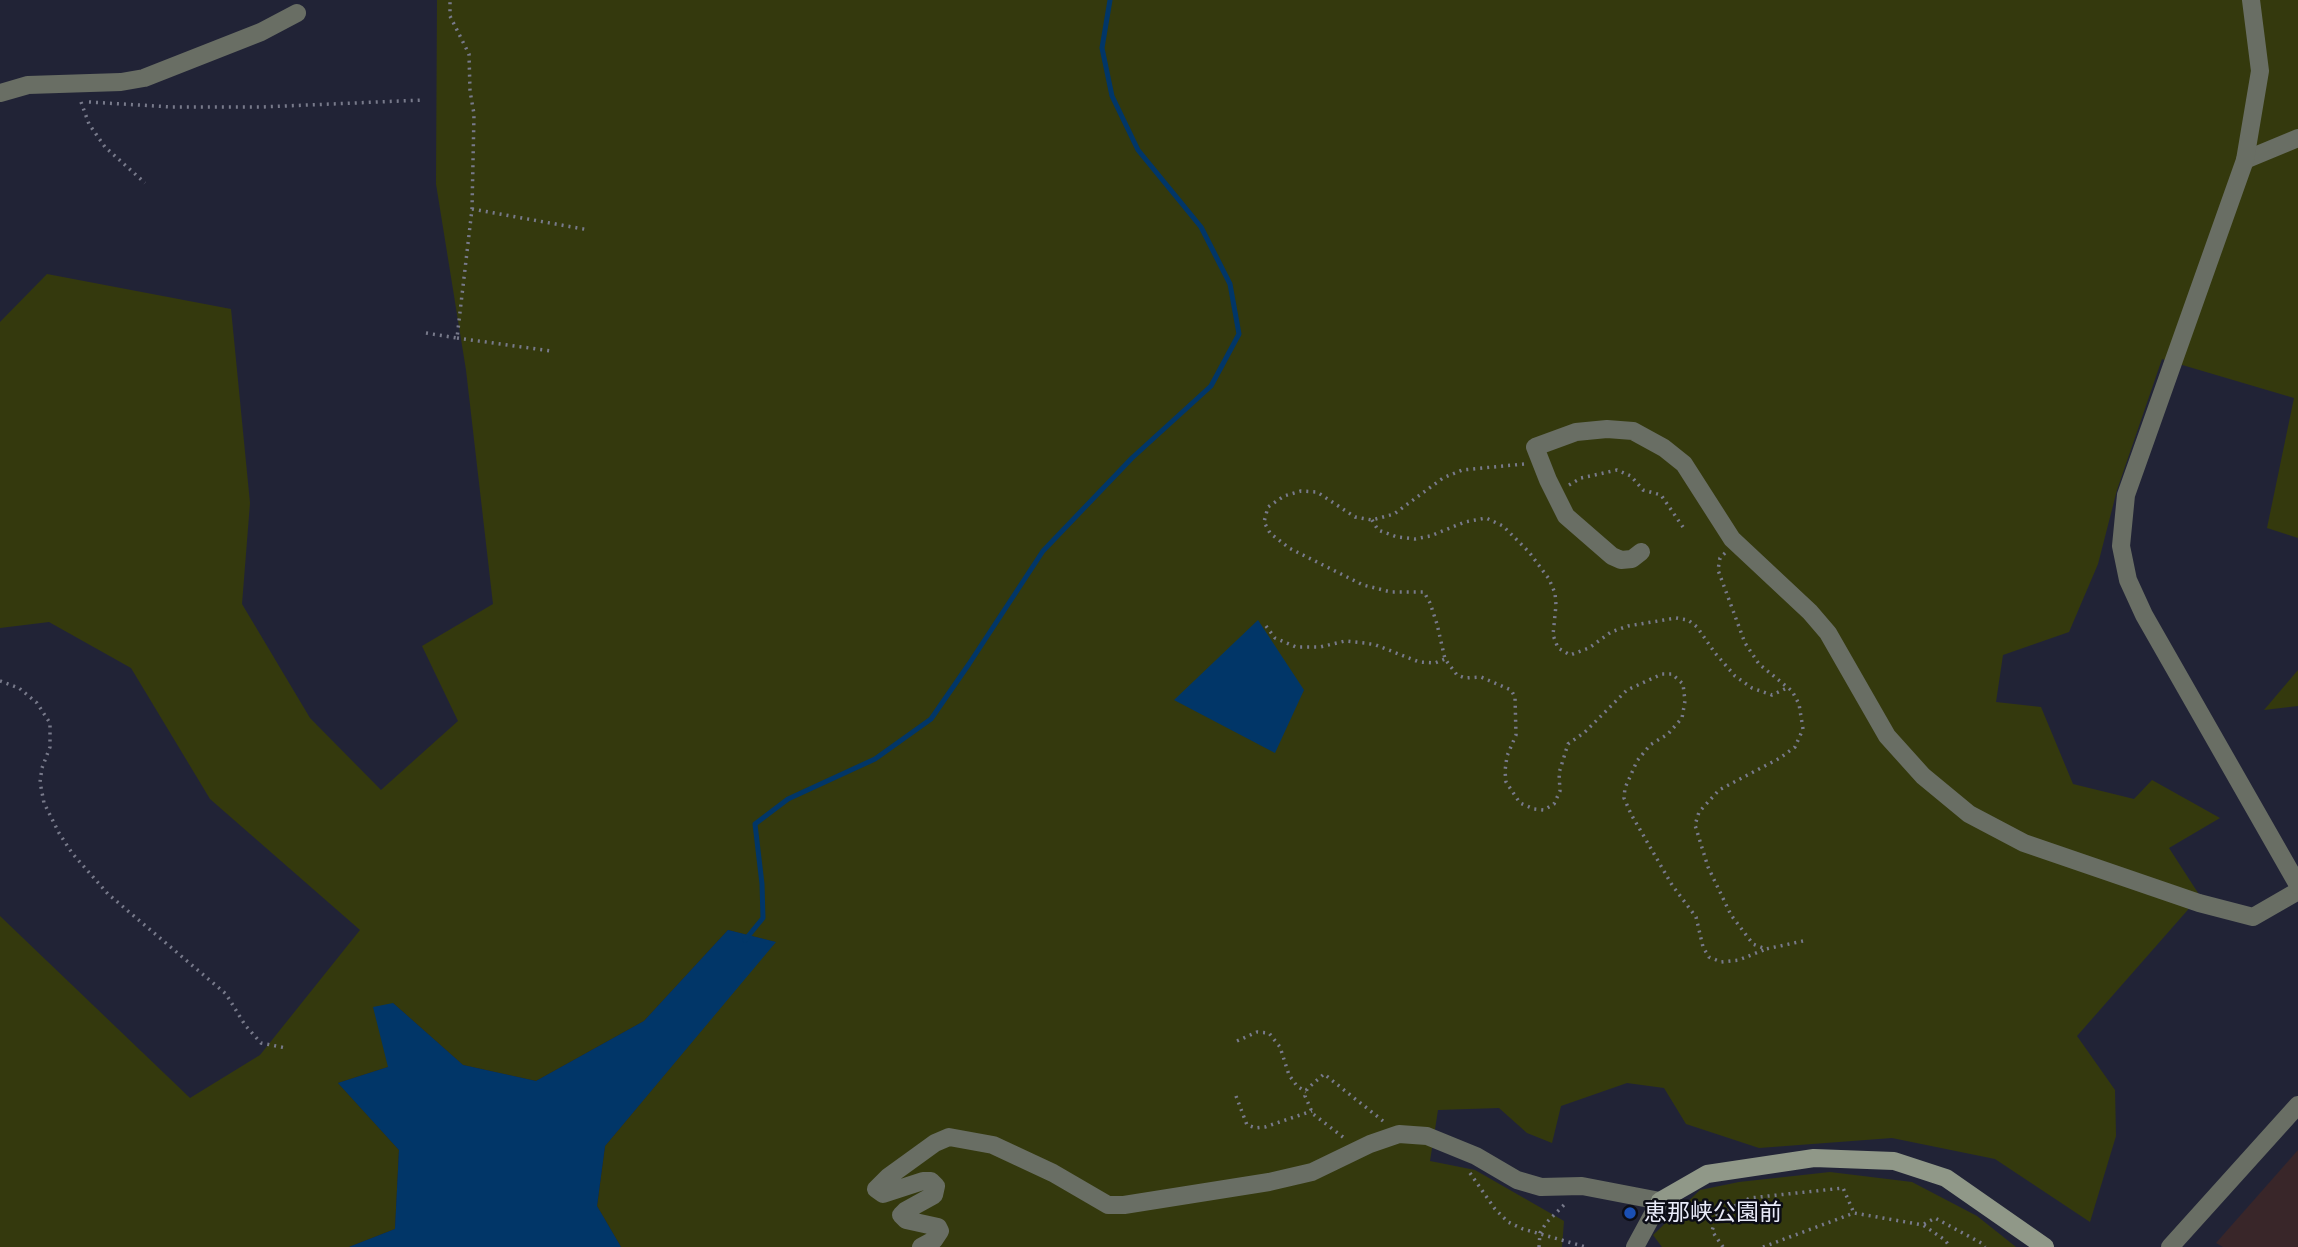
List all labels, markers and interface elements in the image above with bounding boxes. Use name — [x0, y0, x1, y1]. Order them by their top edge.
place label: 恵那峡公園前 — [1644, 1199, 1782, 1227]
marker: 恵那峡公園前 — [1622, 1205, 1638, 1221]

